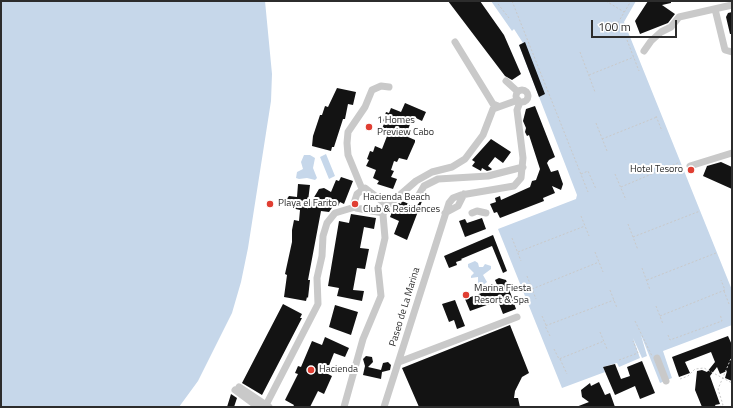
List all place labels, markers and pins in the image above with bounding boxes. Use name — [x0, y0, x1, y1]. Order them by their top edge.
place label: 1 Homes Preview Cabo — [377, 115, 434, 138]
marker: 1 Homes Preview Cabo — [364, 122, 374, 132]
place label: Hotel Tesoro — [630, 164, 683, 176]
marker: Hotel Tesoro — [686, 165, 696, 175]
place label: Hacienda Beach Club & Residences — [363, 192, 440, 216]
place label: Playa el Farito — [278, 198, 337, 210]
marker: Playa el Farito — [265, 199, 275, 209]
marker: Hacienda Beach Club & Residences — [350, 199, 360, 209]
place label: Marina Fiesta Resort & Spa — [474, 283, 531, 306]
marker: Marina Fiesta Resort & Spa — [461, 290, 471, 300]
place label: Hacienda — [319, 364, 358, 376]
marker: Hacienda — [306, 365, 316, 375]

